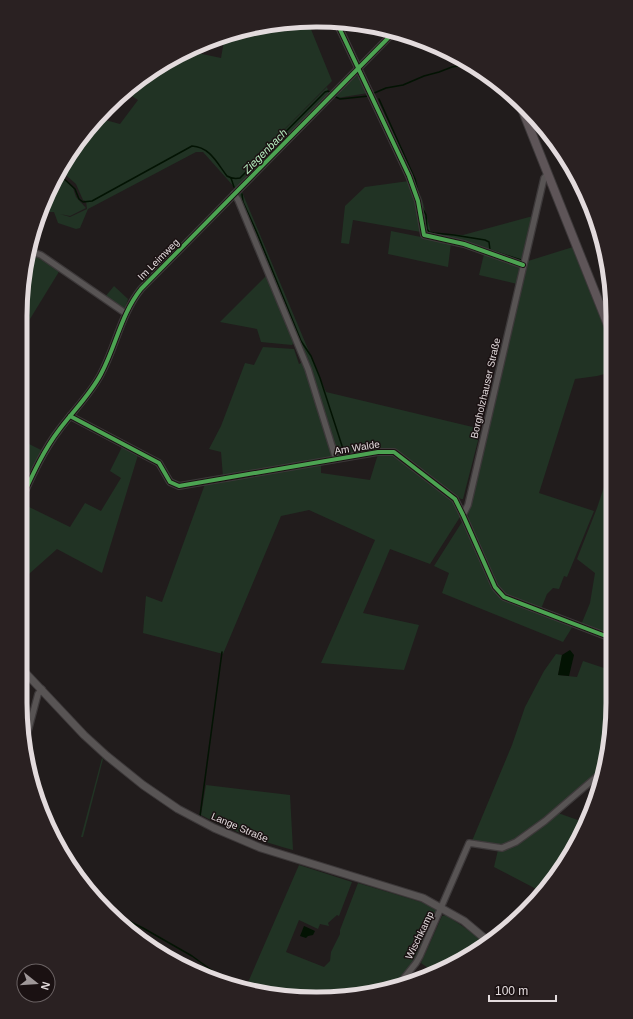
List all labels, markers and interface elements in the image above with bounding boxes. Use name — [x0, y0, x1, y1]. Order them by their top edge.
water label: Ziegenbach — [240, 126, 290, 176]
street label: Im Leimweg — [135, 236, 181, 282]
street label: Borgholzhauser Straße — [469, 336, 503, 439]
street label: Am Walde — [334, 438, 381, 457]
street label: Lange Straße — [210, 811, 270, 845]
street label: Wischkamp — [403, 909, 436, 961]
north arrow — [16, 963, 56, 1003]
scale bar — [489, 977, 556, 1003]
text: N — [39, 980, 52, 992]
text: 100 m — [495, 984, 528, 998]

